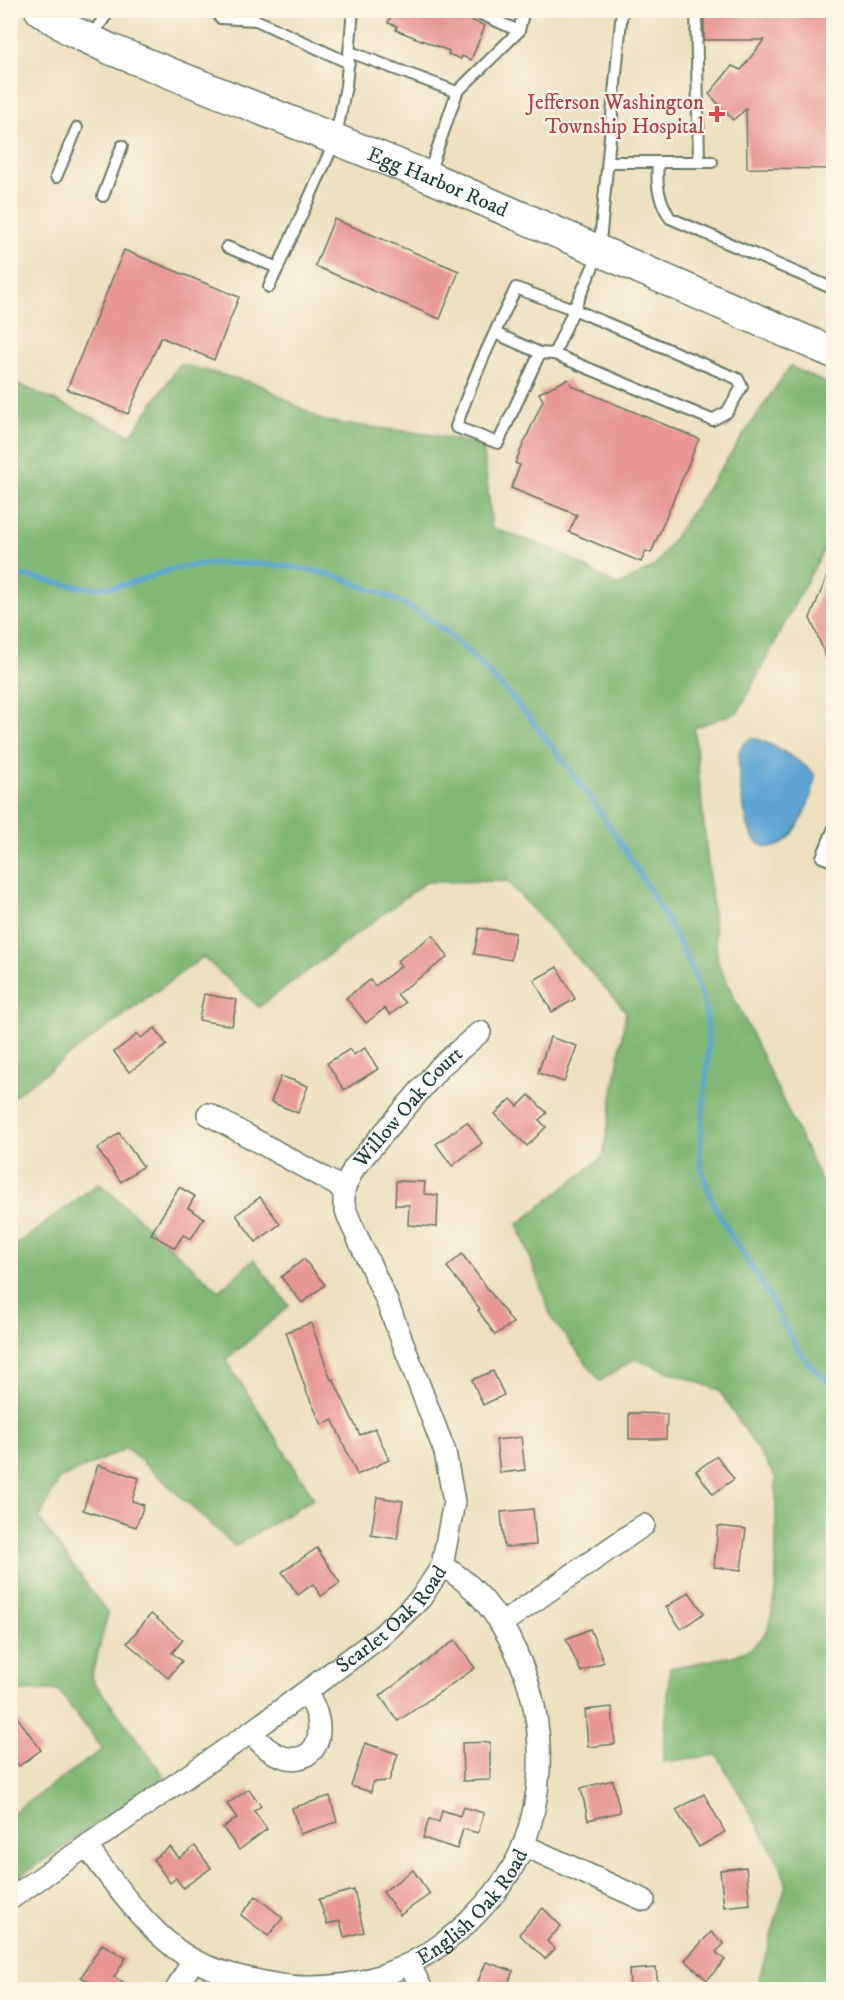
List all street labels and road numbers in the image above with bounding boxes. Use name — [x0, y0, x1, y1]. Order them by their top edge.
street label: Egg Harbor Road — [363, 141, 512, 224]
street label: Willow Oak Court — [348, 1041, 469, 1174]
street label: Scarlet Oak Road — [331, 1560, 453, 1679]
street label: English Oak Road — [412, 1845, 534, 1971]

